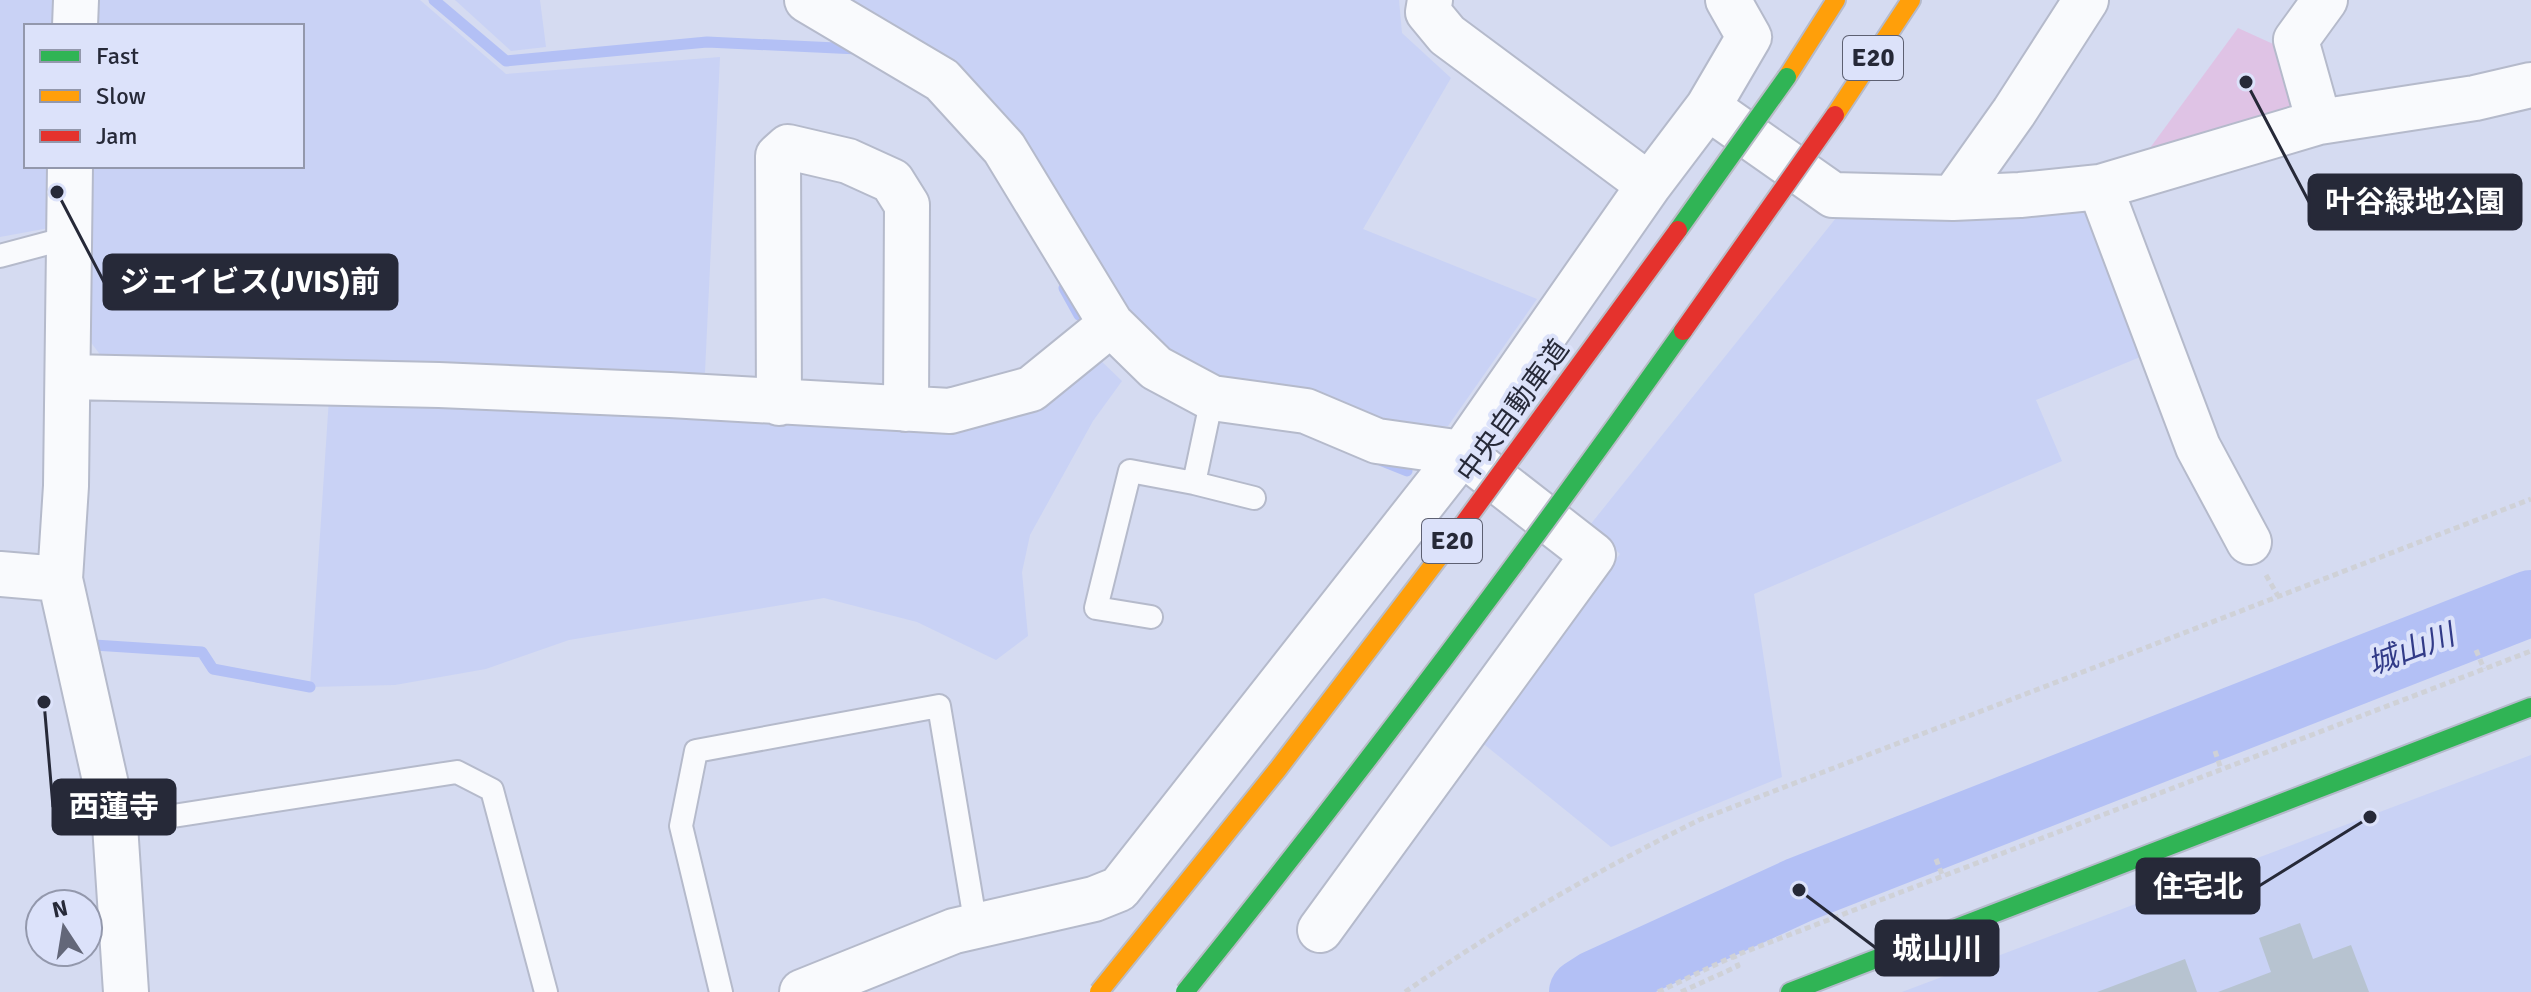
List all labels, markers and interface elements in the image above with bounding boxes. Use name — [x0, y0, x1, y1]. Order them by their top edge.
legend — [24, 24, 304, 168]
road number: E20 — [1843, 36, 1903, 80]
text: Fast — [96, 41, 139, 71]
text: Slow — [96, 81, 146, 111]
text: Jam — [96, 121, 137, 151]
callout: 叶谷緑地公園 — [2309, 175, 2521, 229]
text: 叶谷緑地公園 — [2325, 184, 2505, 221]
callout: ジェイビス(JVIS)前 — [104, 255, 397, 309]
text: ジェイビス(JVIS)前 — [120, 264, 381, 301]
street label: 中央自動車道 — [1450, 333, 1576, 489]
road number: E20 — [1422, 519, 1482, 563]
water label: 城山川 — [2362, 616, 2462, 683]
callout: 西蓮寺 — [53, 780, 175, 834]
text: 西蓮寺 — [69, 789, 159, 826]
callout: 住宅北 — [2137, 859, 2259, 913]
text: 住宅北 — [2153, 869, 2243, 906]
north arrow — [24, 888, 104, 968]
text: N — [50, 894, 70, 924]
callout: 城山川 — [1876, 921, 1998, 975]
text: 城山川 — [1892, 931, 1982, 968]

